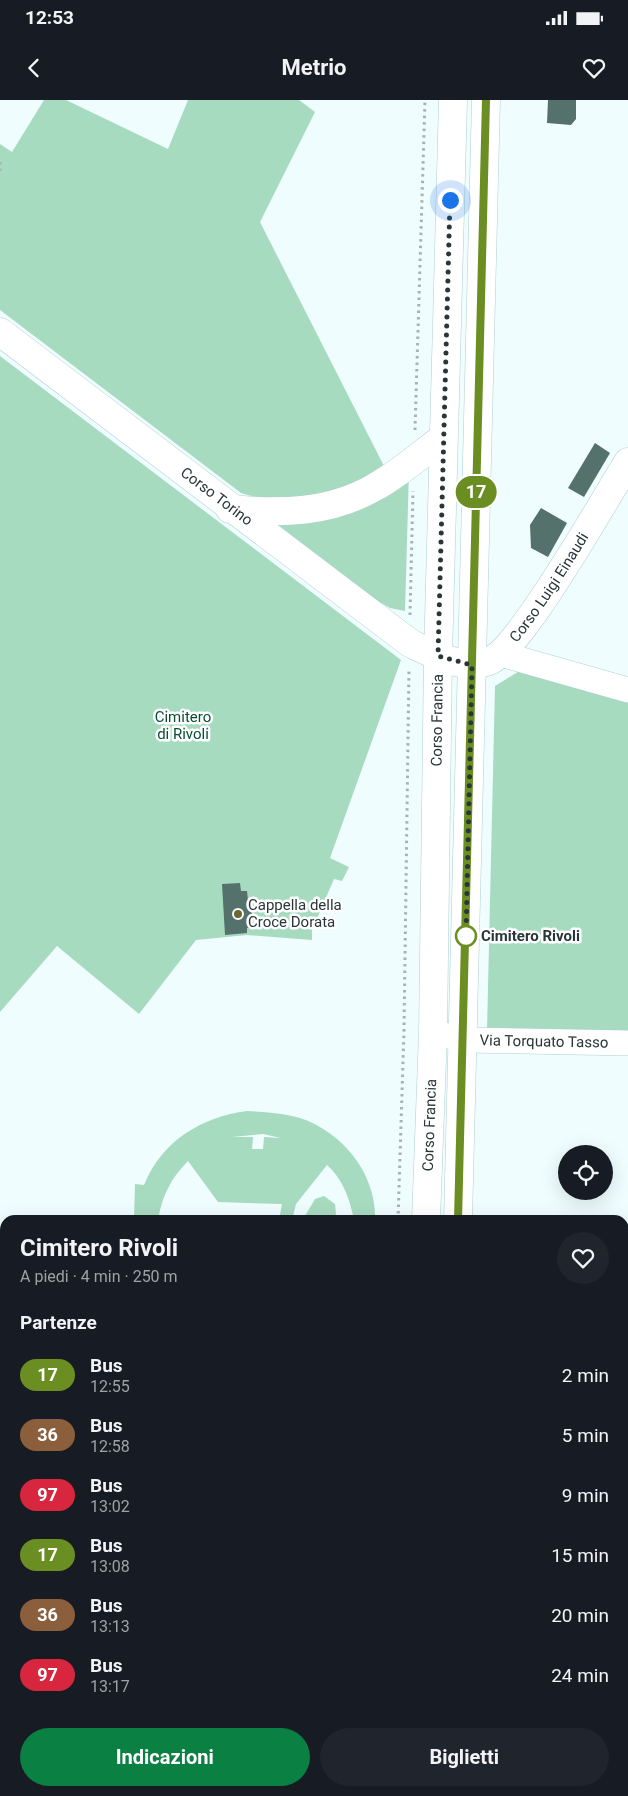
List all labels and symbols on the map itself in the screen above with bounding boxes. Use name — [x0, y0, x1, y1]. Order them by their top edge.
your location — [438, 188, 463, 213]
street label: Corso Torino — [177, 463, 256, 529]
line badge: 17 — [454, 476, 498, 508]
street label: Corso Luigi Einaudi — [506, 529, 592, 646]
street label: Corso Francia — [428, 674, 447, 767]
park label: Cimitero di Rivoli — [155, 708, 211, 743]
place label: Cappella della Croce Dorata — [248, 896, 342, 931]
marker: Cappella della Croce Dorata — [232, 908, 244, 920]
marker: Cimitero Rivoli — [455, 925, 477, 947]
place label: Cimitero Rivoli — [481, 927, 580, 945]
street label: Via Torquato Tasso — [479, 1031, 608, 1052]
street label: Corso Francia — [419, 1078, 440, 1172]

